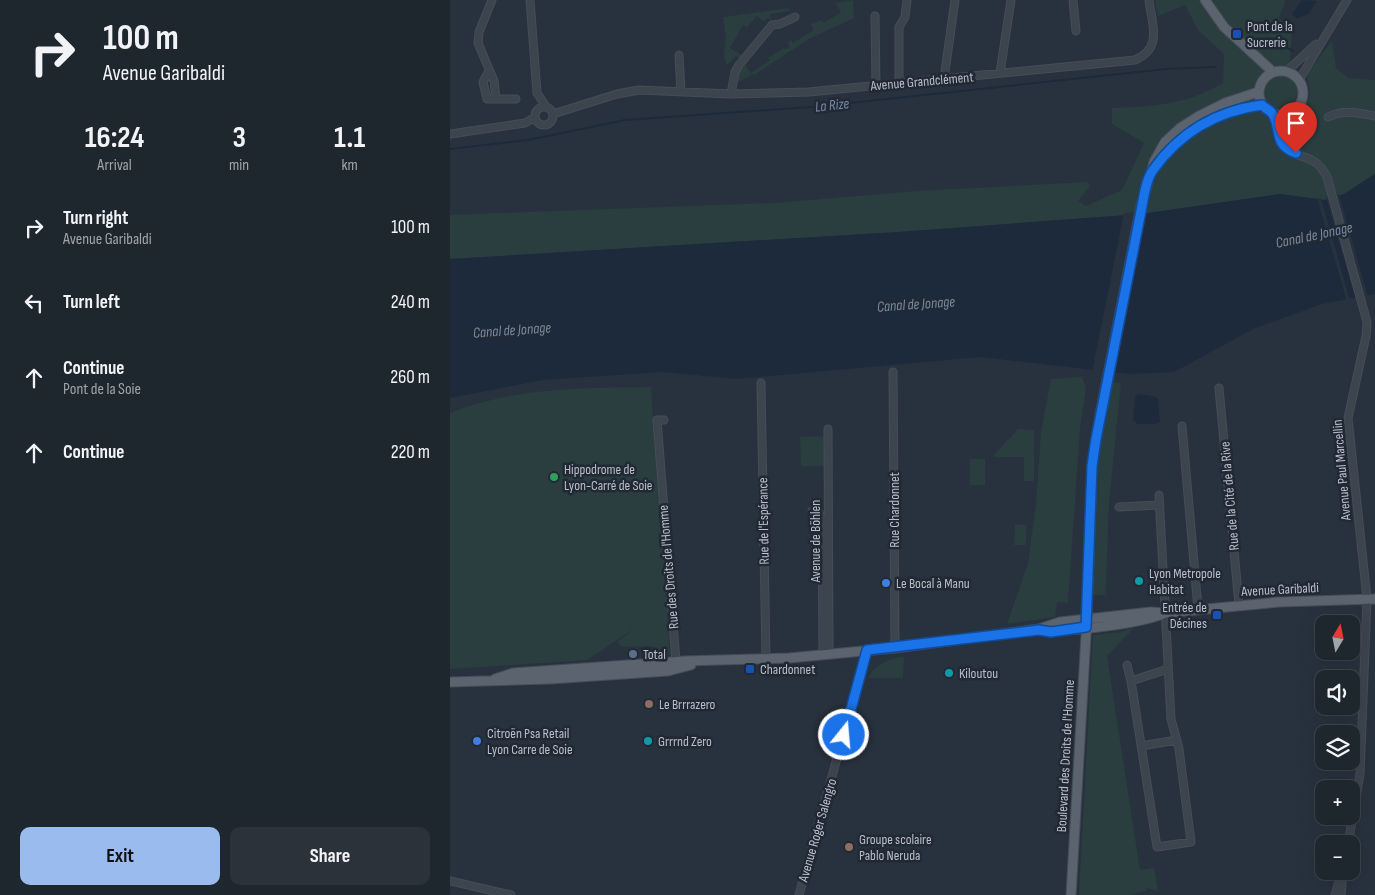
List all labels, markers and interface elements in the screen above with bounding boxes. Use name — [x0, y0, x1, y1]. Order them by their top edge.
text: 100 m — [103, 17, 179, 60]
place label: Pont de la Sucrerie — [1247, 18, 1293, 51]
icon: right — [20, 20, 85, 85]
marker: Pont de la Sucrerie — [1231, 28, 1243, 40]
text: Avenue Garibaldi — [103, 60, 225, 87]
street label: Avenue Grandclément — [869, 69, 974, 95]
water label: La Rize — [814, 94, 850, 117]
pin — [1275, 102, 1317, 153]
icon: arrive — [1282, 109, 1310, 137]
text: 16:24 — [85, 120, 144, 156]
text: 3 — [232, 120, 246, 156]
text: 1.1 — [334, 120, 365, 156]
text: Arrival — [97, 156, 132, 175]
text: min — [229, 156, 249, 175]
text: km — [341, 156, 358, 175]
text: Turn right — [63, 207, 128, 230]
icon: right — [20, 214, 48, 242]
text: 100 m — [391, 216, 430, 239]
water label: Canal de Jonage — [1274, 218, 1355, 253]
text: Avenue Garibaldi — [63, 230, 152, 249]
icon: left — [20, 289, 48, 317]
text: Turn left — [63, 291, 120, 314]
text: 240 m — [391, 291, 430, 314]
water label: Canal de Jonage — [876, 292, 956, 317]
water label: Canal de Jonage — [472, 318, 552, 343]
text: Continue — [63, 357, 124, 380]
icon: ahead — [20, 364, 48, 392]
text: 260 m — [390, 366, 430, 389]
text: Pont de la Soie — [63, 380, 141, 399]
street label: Avenue Paul Marcellin — [1329, 419, 1354, 522]
icon: ahead — [20, 439, 48, 467]
text: Continue — [63, 441, 124, 464]
text: 220 m — [391, 441, 430, 464]
street label: Rue de la Cité de la Rive — [1216, 441, 1243, 551]
place label: Hippodrome de Lyon-Carré de Soie — [564, 461, 652, 494]
marker: Hippodrome de Lyon-Carré de Soie — [548, 471, 560, 483]
street label: Rue Chardonnet — [886, 472, 903, 548]
street label: Rue de l'Espérance — [754, 477, 773, 565]
street label: Avenue de Böhlen — [807, 500, 824, 583]
street label: Rue des Droits de l'Homme — [655, 504, 682, 630]
place label: Lyon Metropole Habitat — [1149, 565, 1221, 598]
place label: Le Bocal à Manu — [896, 575, 970, 592]
marker: Lyon Metropole Habitat — [1133, 575, 1145, 587]
marker: Le Bocal à Manu — [880, 577, 892, 589]
street label: Avenue Garibaldi — [1240, 579, 1319, 600]
place label: Entrée de Décines — [1162, 599, 1207, 632]
marker: Entrée de Décines — [1211, 609, 1223, 621]
north arrow — [1315, 615, 1360, 660]
map controls — [1315, 615, 1360, 880]
place label: Total — [643, 646, 666, 663]
marker: Total — [627, 648, 639, 660]
place label: Chardonnet — [760, 661, 815, 678]
marker: Chardonnet — [744, 663, 756, 675]
place label: Kiloutou — [959, 665, 998, 682]
marker: Kiloutou — [943, 667, 955, 679]
button: sound — [1315, 670, 1360, 715]
street label: Boulevard des Droits de l'Homme — [1053, 679, 1078, 833]
place label: Le Brrrazero — [659, 696, 716, 713]
marker: Le Brrrazero — [643, 698, 655, 710]
position arrow — [817, 708, 869, 760]
place label: Citroën Psa Retail Lyon Carre de Soie — [487, 725, 573, 758]
button: layers — [1315, 725, 1360, 770]
place label: Grrrnd Zero — [658, 733, 712, 750]
marker: Citroën Psa Retail Lyon Carre de Soie — [471, 735, 483, 747]
marker: Grrrnd Zero — [642, 735, 654, 747]
street label: Avenue Roger Salengro — [794, 776, 840, 885]
button: + — [1315, 780, 1360, 825]
button: Exit — [20, 827, 220, 885]
button: Share — [230, 827, 430, 885]
place label: Groupe scolaire Pablo Neruda — [859, 831, 932, 864]
button: − — [1315, 835, 1360, 880]
marker: Groupe scolaire Pablo Neruda — [843, 841, 855, 853]

